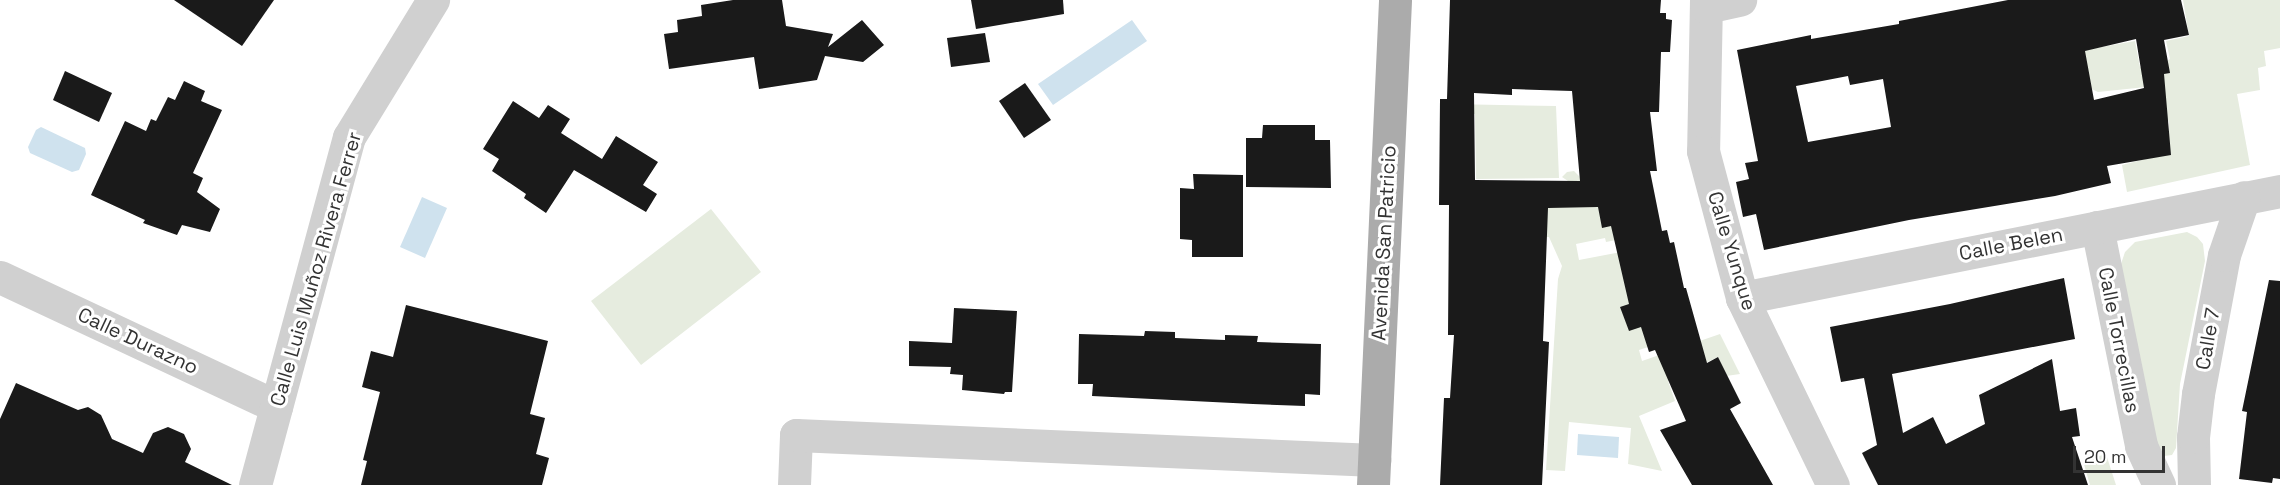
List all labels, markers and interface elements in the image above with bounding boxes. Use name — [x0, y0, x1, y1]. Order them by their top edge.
street label: Calle Luis Muñoz Rivera Ferrer — [265, 129, 367, 409]
street label: Avenida San Patricio — [1367, 145, 1401, 341]
street label: Calle Yunque — [1703, 189, 1761, 313]
street label: Calle Belen — [1957, 222, 2065, 266]
street label: Calle Torrecillas — [2093, 265, 2145, 415]
street label: Calle Durazno — [74, 303, 202, 379]
street label: Calle 7 — [2191, 306, 2225, 372]
scale bar — [2076, 434, 2168, 472]
text: 20 m — [2084, 445, 2127, 468]

